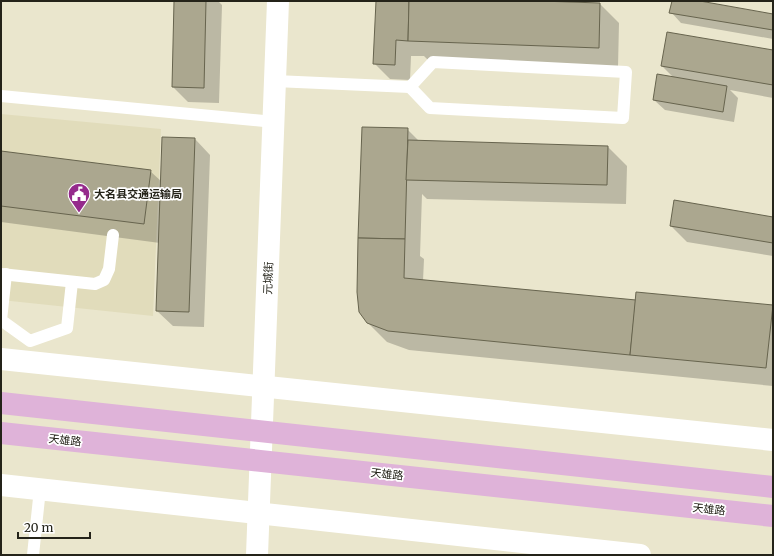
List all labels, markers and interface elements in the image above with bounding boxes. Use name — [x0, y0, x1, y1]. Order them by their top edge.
public building icon: 大名县交通运输局 — [66, 181, 92, 214]
place label: 大名县交通运输局 — [94, 187, 182, 201]
street label: 元城街 — [260, 261, 276, 295]
street label: 天雄路 — [48, 431, 82, 449]
street label: 天雄路 — [370, 465, 404, 483]
street label: 天雄路 — [692, 500, 726, 518]
scale bar — [18, 514, 90, 540]
text: 20 m — [24, 520, 53, 535]

